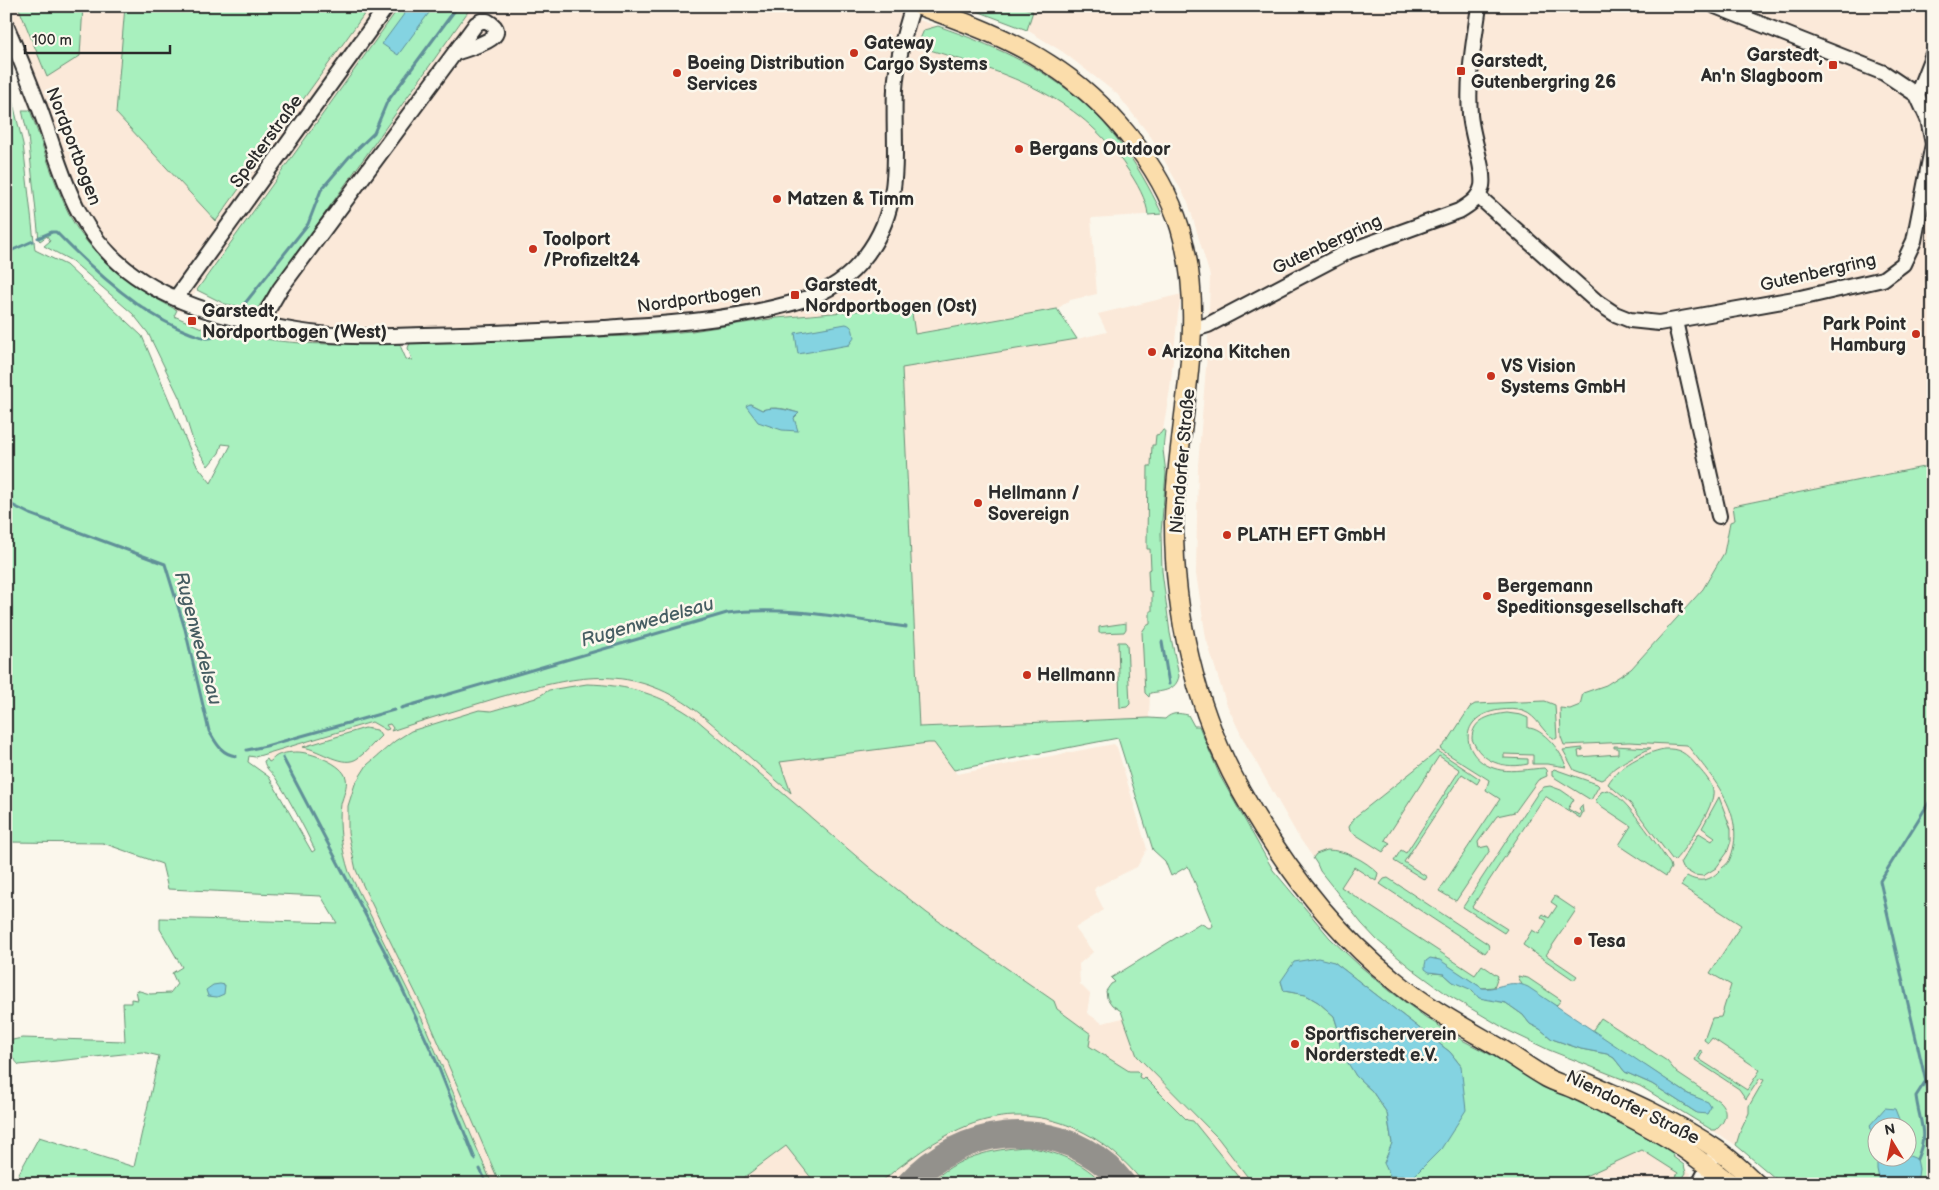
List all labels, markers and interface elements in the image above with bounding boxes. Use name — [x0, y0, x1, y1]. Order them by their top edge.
scale bar — [25, 22, 170, 54]
text: 100 m — [32, 31, 72, 50]
place label: Gateway Cargo Systems — [864, 33, 988, 75]
place label: Garstedt, An'n Slagboom — [1700, 45, 1823, 87]
marker: Gateway Cargo Systems — [848, 47, 860, 59]
place label: Garstedt, Gutenbergring 26 — [1471, 51, 1616, 93]
place label: Boeing Distribution Services — [687, 53, 845, 95]
marker: Garstedt, An'n Slagboom — [1827, 59, 1839, 71]
marker: Garstedt, Gutenbergring 26 — [1455, 65, 1467, 77]
marker: Boeing Distribution Services — [671, 67, 683, 79]
street label: Nordportbogen — [41, 84, 106, 208]
street label: Spelterstraße — [226, 91, 307, 192]
place label: Bergans Outdoor — [1029, 139, 1171, 160]
marker: Bergans Outdoor — [1013, 143, 1025, 155]
place label: Matzen & Timm — [787, 189, 914, 210]
marker: Matzen & Timm — [771, 193, 783, 205]
street label: Gutenbergring — [1269, 210, 1385, 279]
place label: Toolport /Profizelt24 — [543, 229, 641, 271]
marker: Toolport /Profizelt24 — [527, 243, 539, 255]
street label: Gutenbergring — [1758, 249, 1878, 296]
place label: Garstedt, Nordportbogen (Ost) — [805, 275, 977, 317]
street label: Nordportbogen — [636, 279, 762, 318]
marker: Garstedt, Nordportbogen (Ost) — [789, 289, 801, 301]
place label: Garstedt, Nordportbogen (West) — [202, 301, 387, 343]
place label: Park Point Hamburg — [1823, 314, 1906, 356]
marker: Garstedt, Nordportbogen (West) — [186, 315, 198, 327]
marker: Park Point Hamburg — [1910, 328, 1922, 340]
place label: Arizona Kitchen — [1161, 342, 1290, 363]
marker: Arizona Kitchen — [1146, 346, 1158, 358]
place label: VS Vision Systems GmbH — [1501, 356, 1626, 398]
marker: VS Vision Systems GmbH — [1485, 370, 1497, 382]
street label: Niendorfer Straße — [1166, 387, 1199, 534]
place label: Hellmann / Sovereign — [988, 483, 1080, 525]
marker: Hellmann / Sovereign — [972, 497, 984, 509]
place label: PLATH EFT GmbH — [1237, 525, 1386, 546]
marker: PLATH EFT GmbH — [1221, 529, 1233, 541]
water label: Rugenwedelsau — [169, 569, 227, 708]
place label: Bergemann Speditionsgesellschaft — [1497, 576, 1684, 618]
marker: Bergemann Speditionsgesellschaft — [1481, 590, 1493, 602]
water label: Rugenwedelsau — [578, 592, 717, 652]
place label: Hellmann — [1037, 665, 1115, 686]
marker: Hellmann — [1021, 669, 1033, 681]
place label: Tesa — [1588, 931, 1626, 952]
marker: Tesa — [1572, 935, 1584, 947]
place label: Sportfischerverein Norderstedt e.V. — [1305, 1024, 1457, 1066]
marker: Sportfischerverein Norderstedt e.V. — [1289, 1038, 1301, 1050]
street label: Niendorfer Straße — [1563, 1066, 1703, 1149]
north arrow — [1866, 1118, 1916, 1168]
text: N — [1883, 1120, 1896, 1139]

